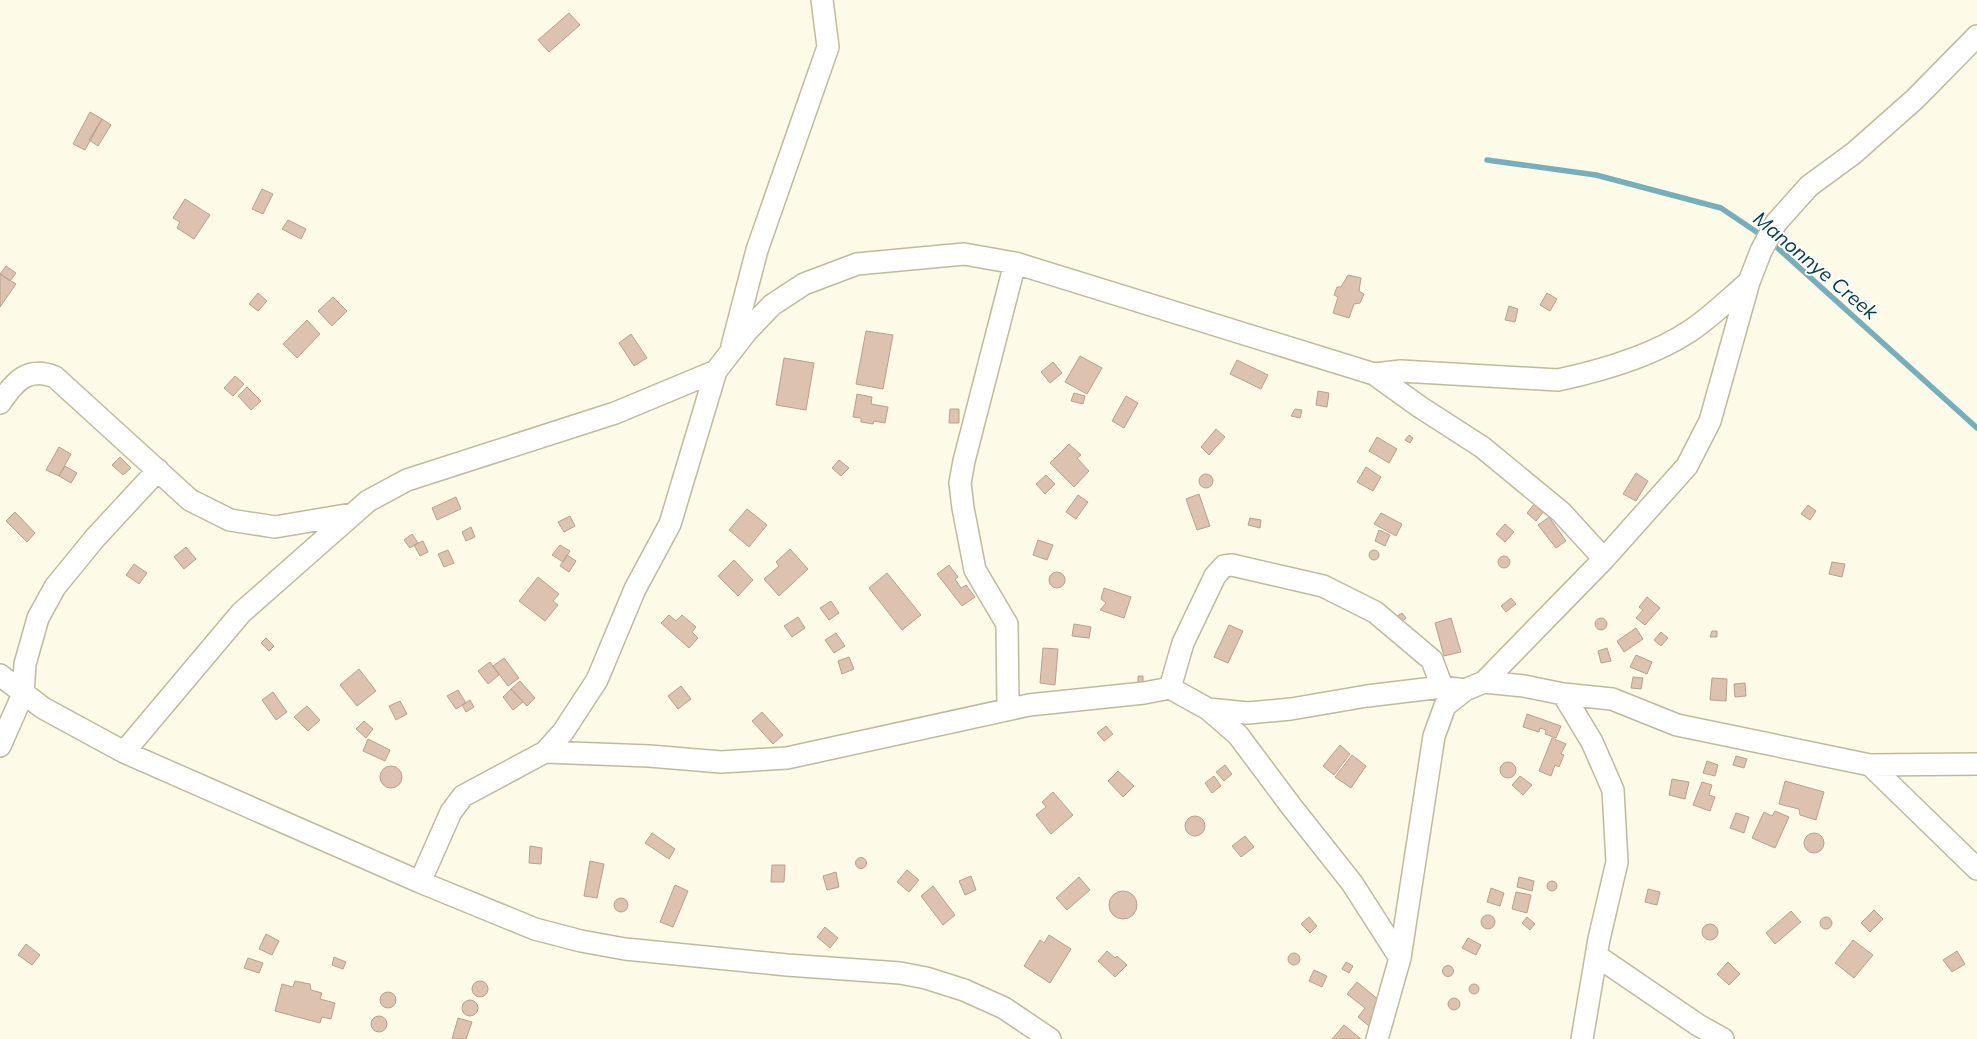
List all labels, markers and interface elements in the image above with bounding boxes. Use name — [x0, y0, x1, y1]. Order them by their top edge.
water label: Manonnye Creek — [1749, 206, 1884, 325]

